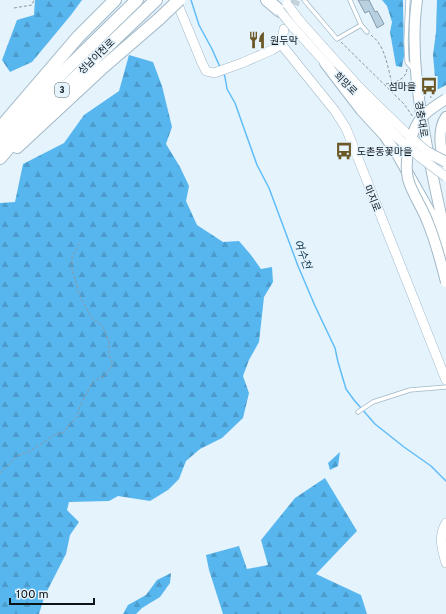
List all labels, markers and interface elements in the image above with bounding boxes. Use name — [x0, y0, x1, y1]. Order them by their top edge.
restaurant icon: 원두막 — [247, 30, 267, 50]
place label: 원두막 — [270, 35, 298, 48]
street label: 성남이천로 — [76, 36, 118, 78]
street label: 희망로 — [331, 70, 359, 98]
bus stop icon: 섬마을 — [419, 76, 439, 96]
place label: 섬마을 — [388, 81, 416, 94]
road number: 3 — [55, 83, 69, 97]
street label: 경충대로 — [411, 100, 430, 138]
bus stop icon: 도촌동꽃마을 — [334, 141, 354, 161]
place label: 도촌동꽃마을 — [357, 146, 412, 159]
street label: 마지로 — [360, 183, 383, 214]
water label: 여수천 — [290, 238, 315, 273]
scale bar — [10, 580, 94, 606]
text: 100 m — [16, 587, 49, 603]

